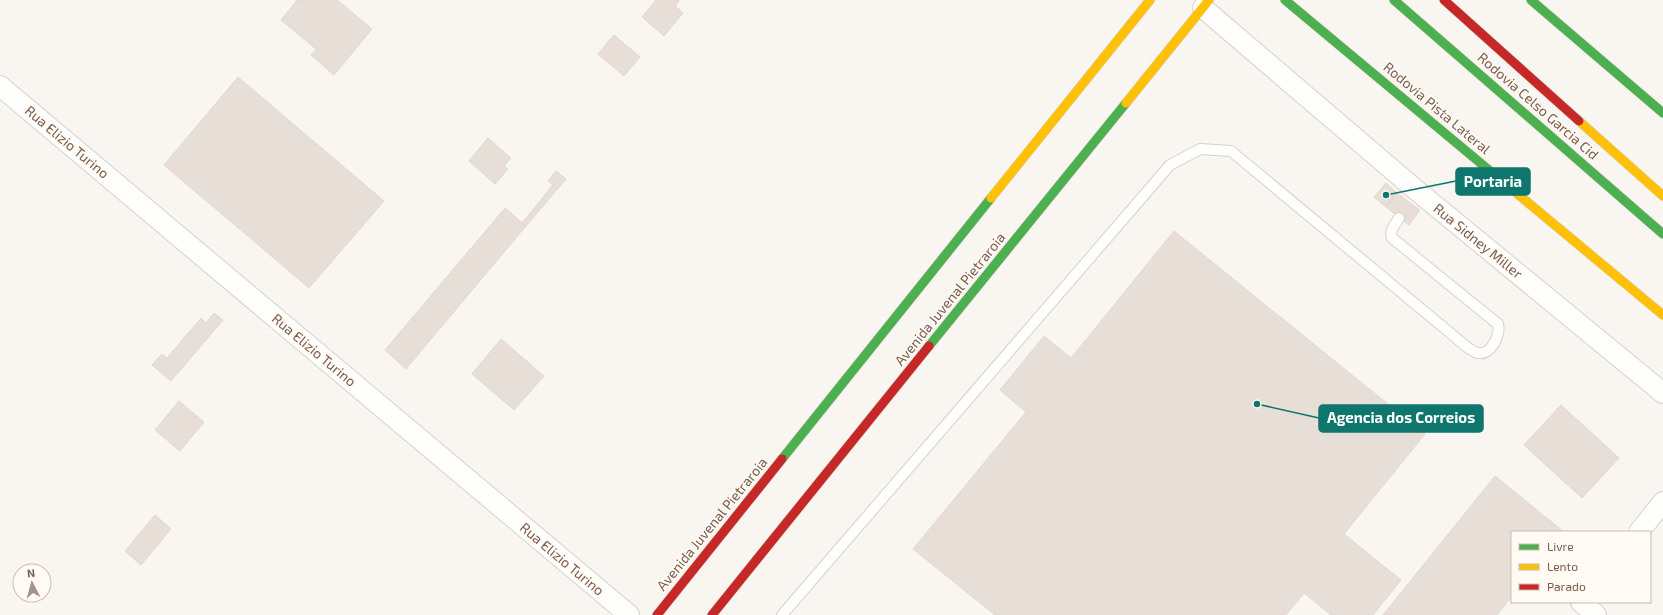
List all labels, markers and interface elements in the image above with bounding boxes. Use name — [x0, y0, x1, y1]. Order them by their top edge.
street label: Rodovia Celso Garcia Cid — [1474, 49, 1602, 163]
street label: Rodovia Pista Lateral — [1380, 58, 1495, 158]
street label: Rua Elizio Turino — [22, 102, 113, 182]
callout: Portaria — [1456, 168, 1530, 195]
text: Portaria — [1464, 172, 1522, 190]
street label: Rua Sidney Miller — [1430, 199, 1527, 282]
street label: Avenida Juvenal Pietraroia — [891, 229, 1009, 369]
street label: Rua Elizio Turino — [269, 310, 360, 390]
callout: Agencia dos Correios — [1319, 405, 1483, 432]
text: Agencia dos Correios — [1327, 408, 1475, 426]
street label: Avenida Juvenal Pietraroia — [653, 454, 771, 594]
street label: Rua Elizio Turino — [517, 519, 608, 599]
legend — [1511, 531, 1651, 603]
text: Livre — [1547, 539, 1574, 553]
text: Lento — [1547, 559, 1578, 573]
north arrow — [12, 563, 52, 603]
text: N — [26, 566, 36, 579]
text: Parado — [1547, 579, 1586, 593]

